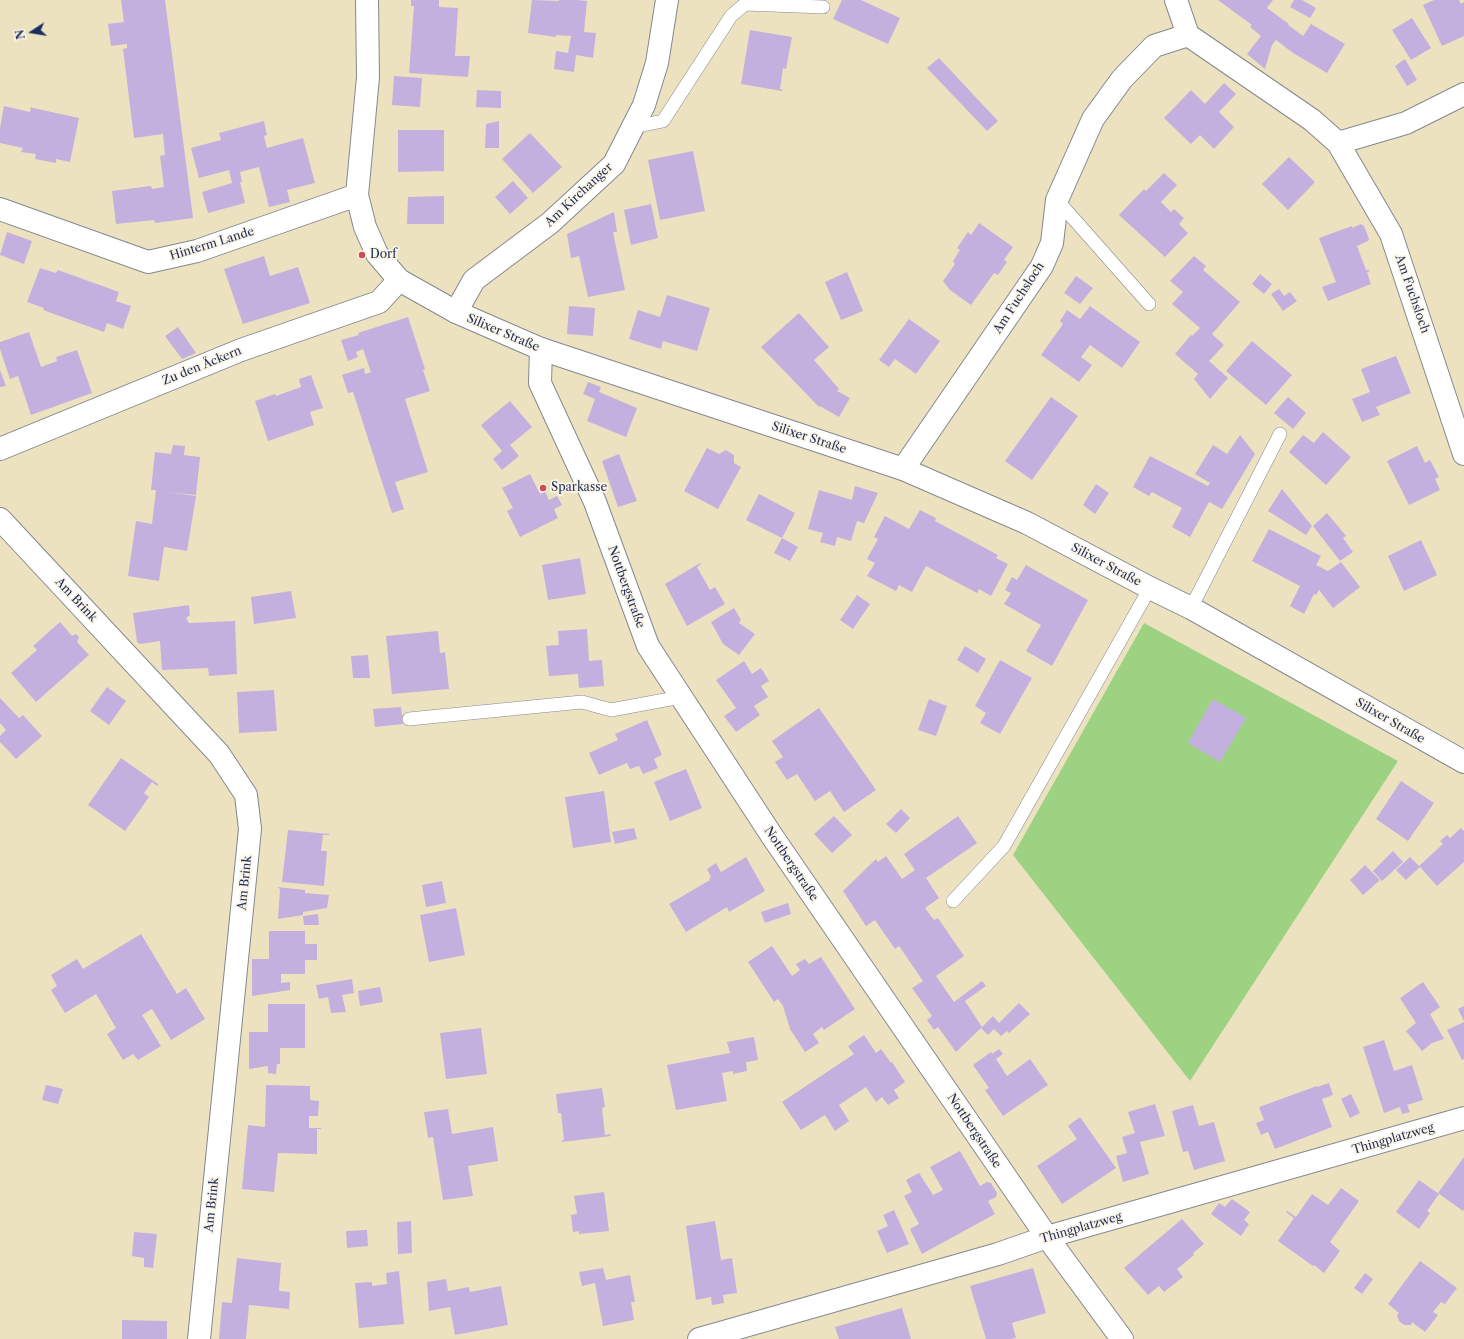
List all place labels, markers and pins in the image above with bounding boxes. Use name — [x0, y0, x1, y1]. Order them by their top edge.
place label: Dorf — [370, 248, 396, 262]
marker: Dorf — [357, 250, 367, 260]
place label: Sparkasse — [551, 481, 607, 495]
marker: Sparkasse — [538, 483, 548, 493]

